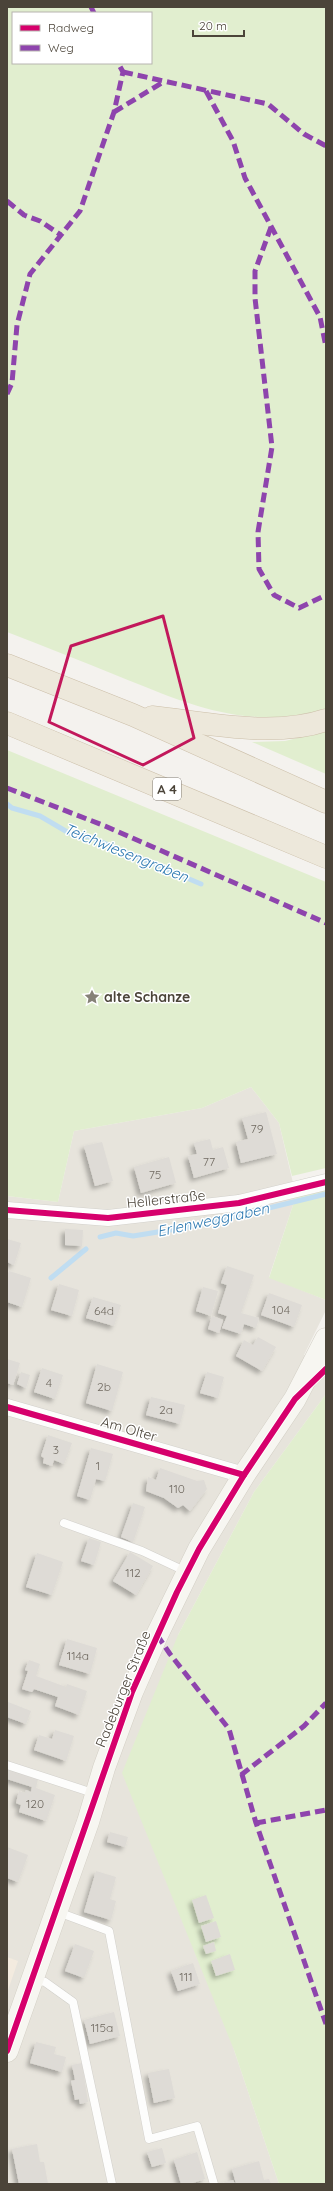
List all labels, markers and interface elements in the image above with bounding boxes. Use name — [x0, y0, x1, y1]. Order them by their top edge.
legend — [12, 12, 152, 64]
scale bar — [193, 12, 244, 38]
text: 20 m — [199, 18, 227, 33]
text: Radweg — [48, 20, 94, 35]
text: Weg — [48, 40, 74, 55]
road number: A 4 — [153, 778, 181, 800]
water label: Teichwiesengraben — [61, 819, 192, 886]
place icon: alte Schanze — [83, 988, 101, 1006]
place label: alte Schanze — [104, 988, 190, 1006]
house number: 79 — [251, 1121, 264, 1136]
house number: 77 — [203, 1154, 215, 1169]
house number: 75 — [149, 1167, 161, 1182]
street label: Hellerstraße — [126, 1186, 206, 1212]
water label: Erlenweggraben — [155, 1198, 271, 1241]
house number: 104 — [272, 1302, 290, 1317]
house number: 64d — [94, 1303, 114, 1318]
house number: 4 — [46, 1375, 52, 1390]
house number: 2b — [97, 1379, 111, 1394]
house number: 2a — [159, 1402, 173, 1417]
street label: Am Olter — [99, 1412, 160, 1446]
house number: 3 — [53, 1442, 59, 1457]
house number: 1 — [96, 1458, 100, 1473]
house number: 110 — [169, 1481, 185, 1496]
house number: 112 — [125, 1565, 141, 1580]
street label: Radeburger Straße — [91, 1628, 155, 1750]
house number: 114a — [67, 1648, 89, 1663]
house number: 120 — [26, 1796, 44, 1811]
house number: 111 — [179, 1969, 193, 1984]
house number: 115a — [91, 2020, 113, 2035]

